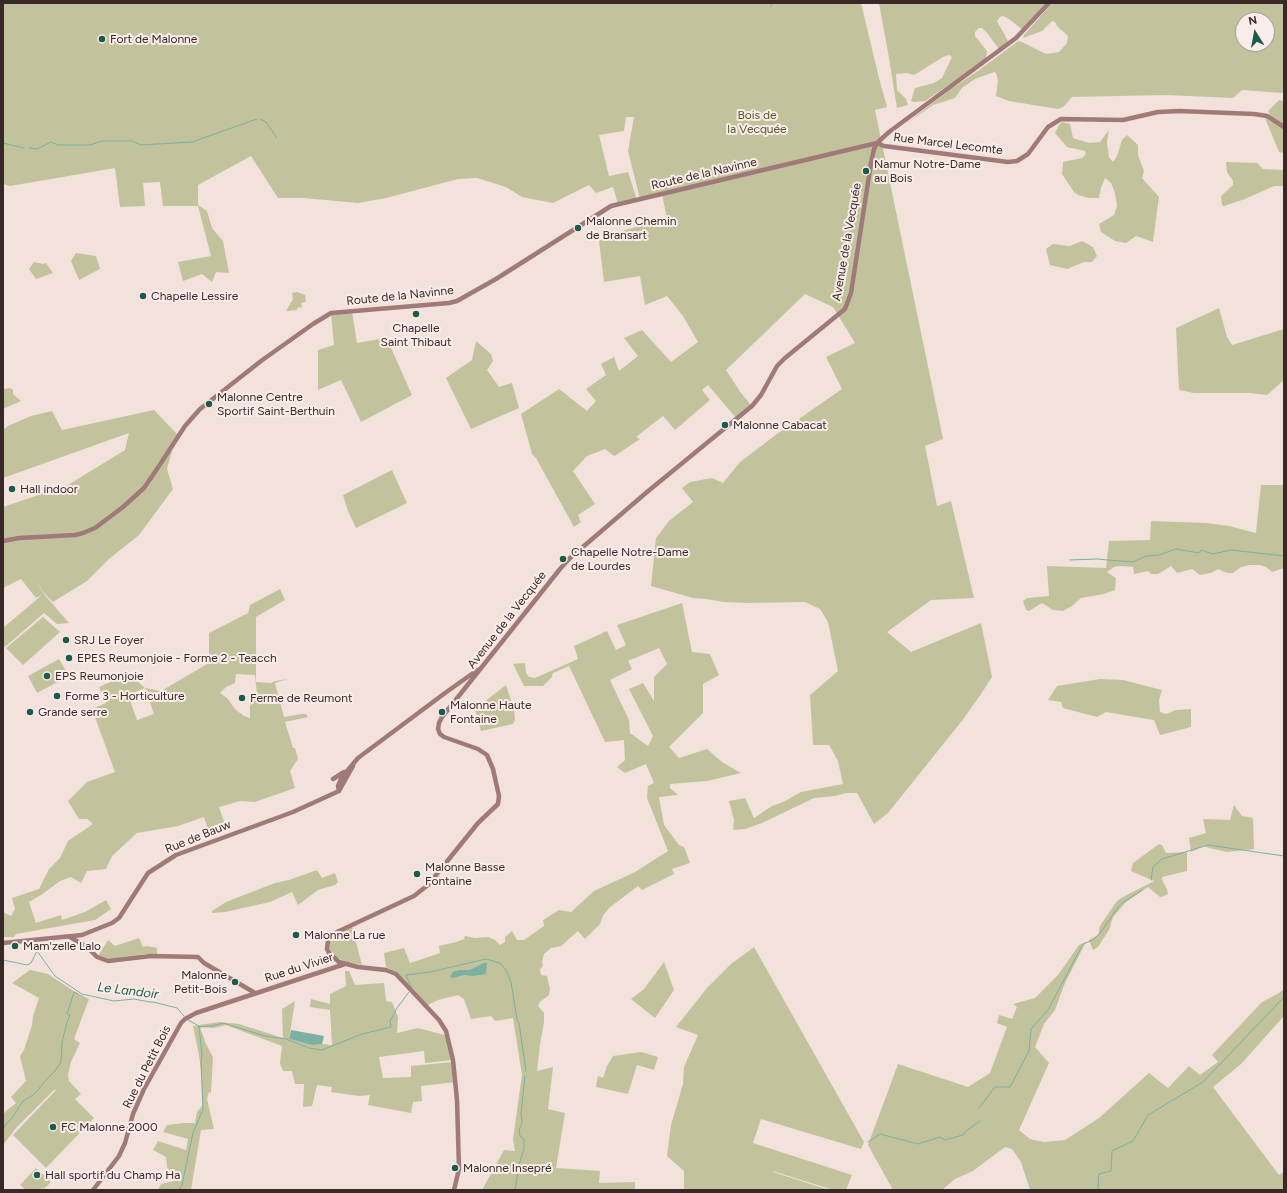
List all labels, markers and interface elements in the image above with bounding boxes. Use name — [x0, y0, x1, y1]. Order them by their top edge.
north arrow — [1235, 12, 1275, 52]
text: N — [1247, 14, 1258, 28]
place label: Fort de Malonne — [110, 32, 197, 46]
marker: Fort de Malonne — [97, 34, 107, 44]
park label: Bois de la Vecquée — [727, 108, 787, 136]
street label: Rue Marcel Lecomte — [892, 130, 1004, 158]
street label: Route de la Navinne — [650, 155, 758, 193]
place label: Namur Notre-Dame au Bois — [874, 157, 981, 185]
marker: Namur Notre-Dame au Bois — [861, 166, 871, 176]
street label: Avenue de la Vecquée — [830, 182, 864, 302]
place label: Malonne Chemin de Bransart — [586, 214, 676, 242]
marker: Malonne Chemin de Bransart — [573, 223, 583, 233]
street label: Route de la Navinne — [346, 283, 454, 309]
place label: Chapelle Lessire — [151, 289, 238, 303]
marker: Chapelle Lessire — [138, 291, 148, 301]
marker: Chapelle Saint Thibaut — [411, 309, 421, 319]
place label: Chapelle Saint Thibaut — [381, 321, 451, 349]
place label: Malonne Centre Sportif Saint-Berthuin — [217, 390, 335, 418]
marker: Malonne Centre Sportif Saint-Berthuin — [204, 399, 214, 409]
place label: Malonne Cabacat — [733, 418, 827, 432]
marker: Malonne Cabacat — [720, 420, 730, 430]
place label: Hall indoor — [20, 482, 78, 496]
marker: Hall indoor — [7, 484, 17, 494]
place label: Chapelle Notre-Dame de Lourdes — [571, 545, 688, 573]
marker: Chapelle Notre-Dame de Lourdes — [558, 554, 568, 564]
street label: Avenue de la Vecquée — [465, 569, 549, 671]
place label: SRJ Le Foyer — [74, 633, 144, 647]
marker: SRJ Le Foyer — [61, 635, 71, 645]
place label: EPES Reumonjoie - Forme 2 - Teacch — [77, 651, 277, 665]
marker: EPES Reumonjoie - Forme 2 - Teacch — [64, 653, 74, 663]
place label: EPS Reumonjoie — [55, 669, 144, 683]
marker: EPS Reumonjoie — [42, 671, 52, 681]
place label: Forme 3 - Horticulture — [65, 689, 185, 703]
marker: Forme 3 - Horticulture — [52, 691, 62, 701]
place label: Ferme de Reumont — [250, 691, 352, 705]
marker: Ferme de Reumont — [237, 693, 247, 703]
place label: Malonne Haute Fontaine — [450, 698, 532, 726]
place label: Grande serre — [38, 705, 107, 719]
marker: Grande serre — [25, 707, 35, 717]
marker: Malonne Haute Fontaine — [437, 707, 447, 717]
street label: Rue de Bauw — [163, 817, 233, 857]
place label: Malonne Basse Fontaine — [425, 860, 505, 888]
marker: Malonne Basse Fontaine — [412, 869, 422, 879]
place label: Malonne La rue — [304, 928, 385, 942]
marker: Malonne La rue — [291, 930, 301, 940]
place label: Mam'zelle Lalo — [23, 939, 101, 953]
marker: Mam'zelle Lalo — [10, 941, 20, 951]
street label: Rue du Vivier — [263, 950, 335, 986]
place label: Malonne Petit-Bois — [174, 968, 227, 996]
marker: Malonne Petit-Bois — [230, 977, 240, 987]
water label: Le Landoir — [97, 980, 159, 1002]
street label: Rue du Petit Bois — [120, 1023, 174, 1111]
place label: FC Malonne 2000 — [61, 1120, 158, 1134]
marker: FC Malonne 2000 — [48, 1122, 58, 1132]
place label: Malonne Insepré — [463, 1161, 552, 1175]
marker: Malonne Insepré — [450, 1163, 460, 1173]
place label: Hall sportif du Champ Ha — [45, 1168, 180, 1182]
marker: Hall sportif du Champ Ha — [32, 1170, 42, 1180]

